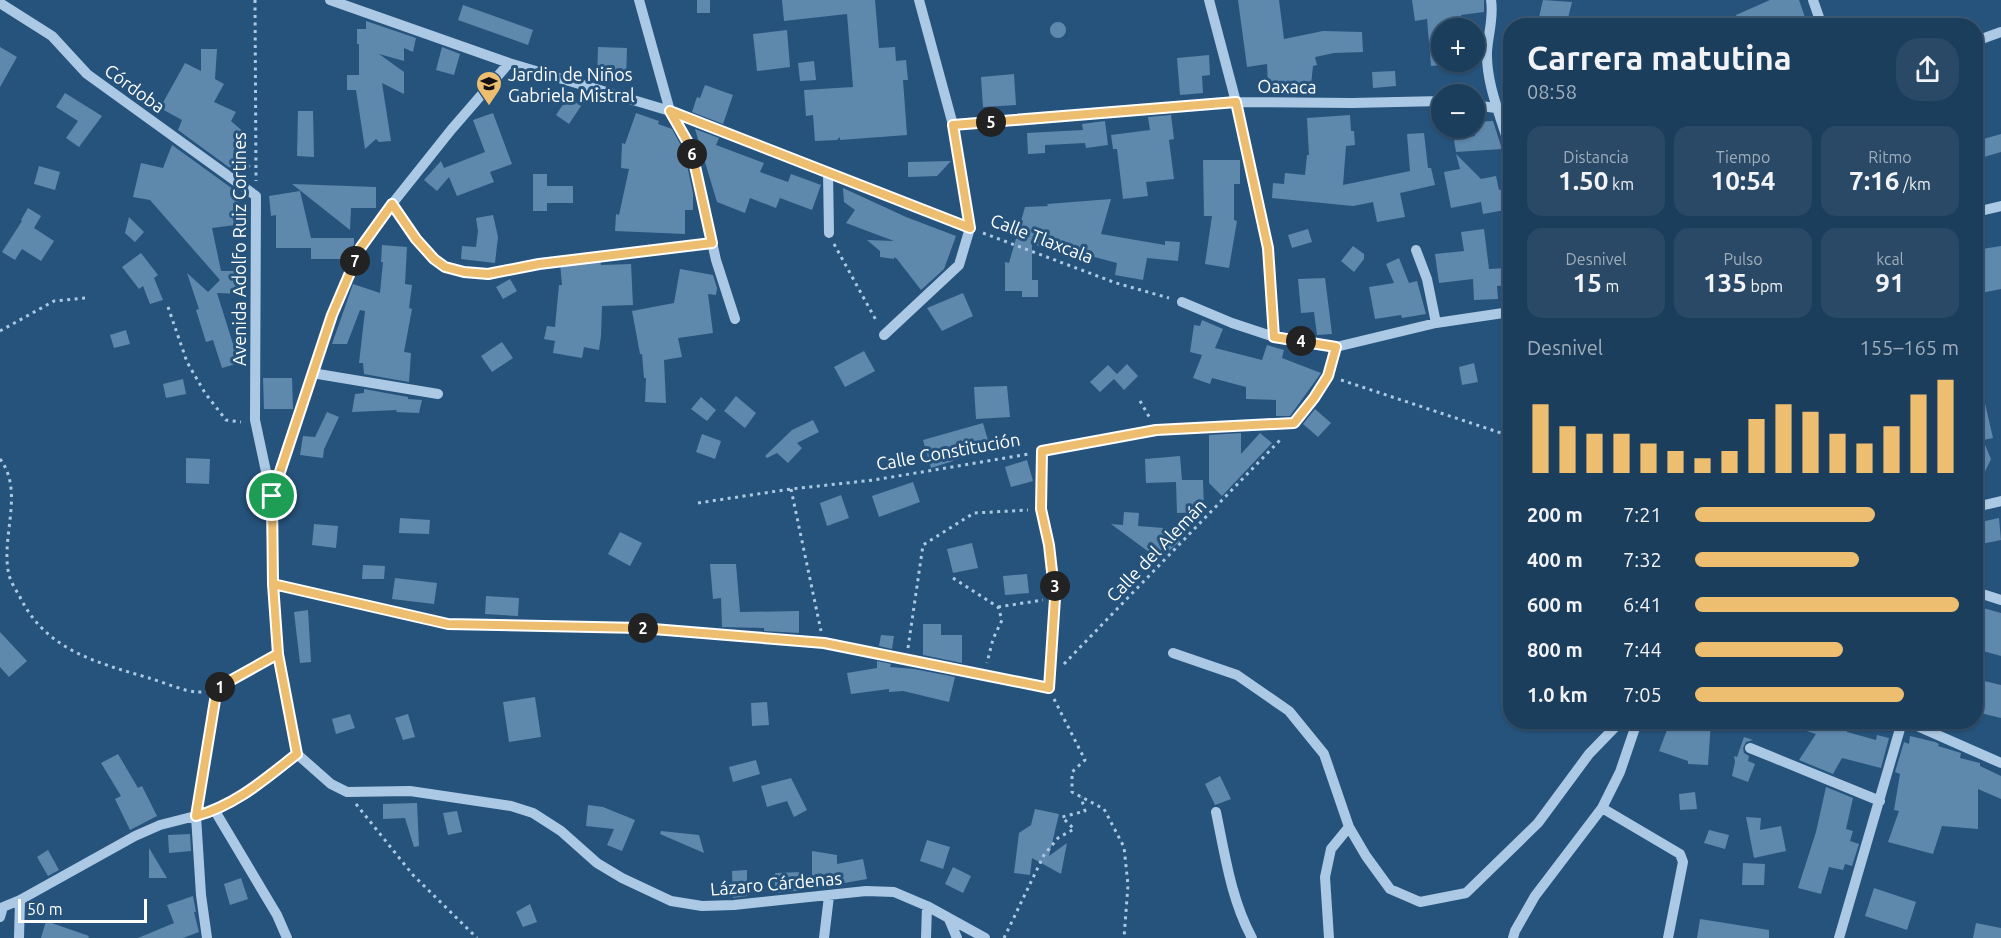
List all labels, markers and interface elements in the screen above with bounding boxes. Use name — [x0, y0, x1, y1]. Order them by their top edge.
map controls — [1431, 18, 1485, 138]
button: + — [1431, 18, 1485, 72]
button: share — [1896, 38, 1959, 101]
text: Carrera matutina — [1527, 39, 1792, 76]
street label: Córdoba — [101, 60, 169, 116]
place label: Jardin de Niños Gabriela Mistral — [508, 64, 635, 105]
school or university icon: Jardin de Niños Gabriela Mistral — [474, 69, 504, 107]
street label: Oaxaca — [1257, 75, 1317, 97]
text: 08:58 — [1527, 80, 1577, 103]
button: − — [1431, 84, 1485, 138]
pin: 5 — [976, 107, 1006, 137]
text: 5 — [986, 113, 996, 131]
street label: Avenida Adolfo Ruiz Cortines — [229, 132, 249, 366]
pin: 6 — [677, 139, 707, 169]
text: 6 — [687, 145, 697, 163]
text: Distancia — [1563, 148, 1629, 166]
text: Tiempo — [1716, 148, 1770, 166]
text: Ritmo — [1868, 148, 1912, 166]
text: 1.50 — [1558, 166, 1608, 195]
text: 10:54 — [1710, 166, 1776, 195]
text: 7:16 — [1849, 166, 1899, 195]
text: km — [1608, 175, 1634, 193]
text: /km — [1899, 175, 1931, 193]
street label: Calle Tlaxcala — [988, 209, 1096, 267]
pin: 7 — [340, 246, 370, 276]
text: Desnivel — [1566, 250, 1626, 268]
text: Pulso — [1723, 250, 1763, 268]
text: kcal — [1876, 250, 1904, 268]
text: 7 — [350, 252, 360, 270]
text: 15 — [1573, 268, 1602, 297]
text: 135 — [1703, 268, 1747, 297]
text: 91 — [1875, 268, 1905, 297]
text: m — [1602, 277, 1619, 295]
text: bpm — [1747, 277, 1783, 295]
pin: 4 — [1286, 326, 1316, 356]
text: 4 — [1296, 332, 1306, 350]
text: Desnivel — [1527, 336, 1603, 359]
text: 155–165 m — [1860, 336, 1959, 359]
street label: Calle Constitución — [874, 428, 1022, 474]
pin — [246, 470, 297, 521]
icon: arrive — [255, 479, 288, 512]
street label: Calle del Alemán — [1102, 495, 1210, 605]
text: 200 m — [1527, 503, 1583, 526]
text: 7:21 — [1623, 503, 1662, 526]
text: 400 m — [1527, 548, 1583, 571]
text: 7:32 — [1623, 548, 1662, 571]
pin: 3 — [1040, 571, 1070, 601]
text: 3 — [1050, 577, 1060, 595]
text: 600 m — [1527, 593, 1583, 616]
text: 6:41 — [1623, 593, 1662, 616]
pin: 2 — [628, 613, 658, 643]
text: 2 — [638, 619, 648, 637]
text: 800 m — [1527, 638, 1583, 661]
text: 7:44 — [1623, 638, 1662, 661]
pin: 1 — [205, 672, 235, 702]
text: 1 — [215, 678, 225, 696]
text: 1.0 km — [1527, 683, 1588, 706]
text: 7:05 — [1623, 683, 1662, 706]
street label: Lázaro Cárdenas — [709, 867, 843, 899]
scale bar — [18, 896, 147, 924]
text: 50 m — [27, 900, 63, 918]

